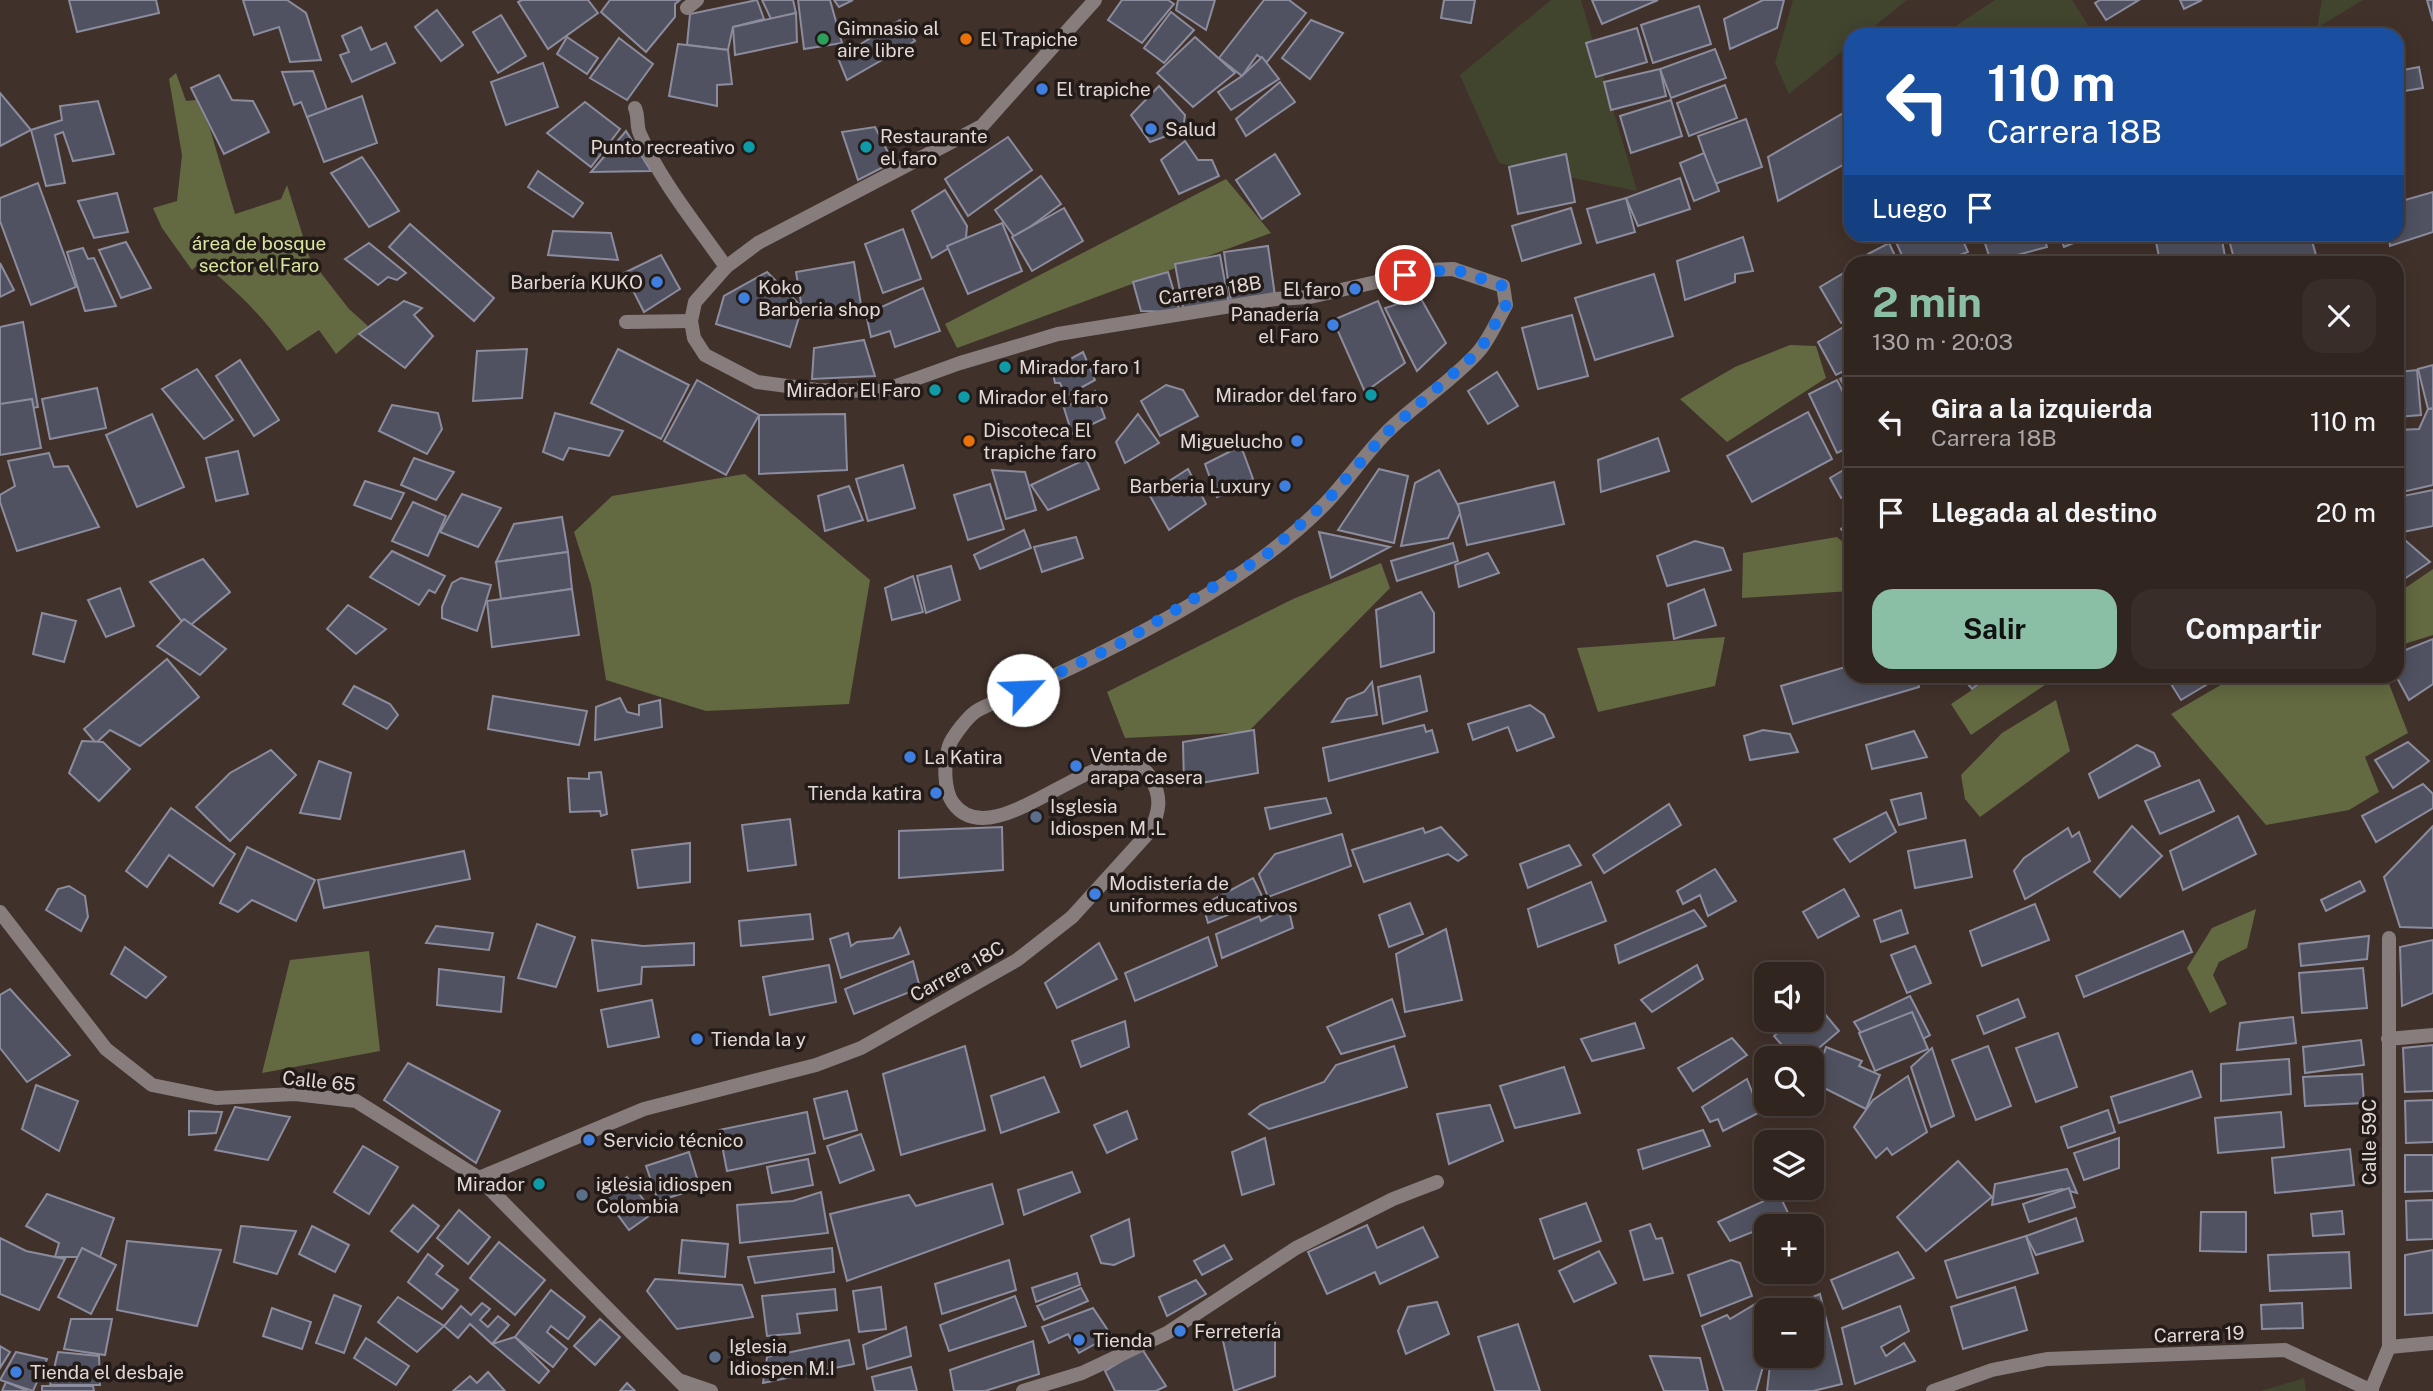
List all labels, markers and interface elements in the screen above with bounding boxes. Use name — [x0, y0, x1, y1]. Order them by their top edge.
place label: Gimnasio al aire libre — [837, 17, 939, 61]
place label: El Trapiche — [980, 28, 1078, 50]
marker: Gimnasio al aire libre — [815, 31, 831, 47]
marker: El Trapiche — [958, 31, 974, 47]
text: 110 m — [1987, 54, 2115, 112]
icon: left — [1872, 56, 1963, 147]
place label: El trapiche — [1056, 78, 1151, 100]
marker: El trapiche — [1034, 81, 1050, 97]
text: Carrera 18B — [1987, 113, 2162, 150]
place label: Salud — [1165, 118, 1216, 140]
marker: Salud — [1143, 121, 1159, 137]
place label: Restaurante el faro — [880, 125, 988, 169]
place label: Punto recreativo — [590, 136, 735, 158]
marker: Punto recreativo — [741, 139, 757, 155]
marker: Restaurante el faro — [858, 139, 874, 155]
icon: arrive — [1961, 189, 1999, 227]
text: Luego — [1872, 193, 1947, 224]
park label: área de bosque sector el Faro — [192, 232, 326, 276]
pin — [1375, 245, 1435, 305]
icon: arrive — [1386, 256, 1424, 294]
place label: Barbería KUKO — [510, 271, 643, 293]
street label: Carrera 18B — [1157, 271, 1263, 309]
marker: Barbería KUKO — [649, 274, 665, 290]
place label: Koko Barberia shop — [758, 276, 881, 320]
text: 2 min — [1872, 277, 1982, 326]
place label: El faro — [1283, 278, 1341, 300]
button: close — [2302, 279, 2376, 353]
marker: El faro — [1347, 281, 1363, 297]
marker: Koko Barberia shop — [736, 290, 752, 306]
place label: Panadería el Faro — [1231, 303, 1319, 347]
marker: Panadería el Faro — [1325, 317, 1341, 333]
text: 130 m · 20:03 — [1872, 328, 2013, 355]
place label: Mirador faro 1 — [1019, 356, 1141, 378]
marker: Mirador faro 1 — [997, 359, 1013, 375]
place label: Mirador El Faro — [786, 379, 921, 401]
marker: Mirador El Faro — [927, 382, 943, 398]
place label: Mirador del faro — [1215, 384, 1357, 406]
place label: Mirador el faro — [978, 386, 1108, 408]
marker: Mirador del faro — [1363, 387, 1379, 403]
marker: Mirador el faro — [956, 389, 972, 405]
text: Gira a la izquierda — [1931, 393, 2153, 424]
icon: left — [1872, 403, 1910, 441]
text: 110 m — [2310, 406, 2376, 437]
place label: Discoteca El trapiche faro — [983, 419, 1097, 463]
text: Carrera 18B — [1931, 424, 2057, 451]
place label: Miguelucho — [1180, 430, 1283, 452]
marker: Discoteca El trapiche faro — [961, 433, 977, 449]
marker: Miguelucho — [1289, 433, 1305, 449]
place label: Barberia Luxury — [1129, 475, 1271, 497]
marker: Barberia Luxury — [1277, 478, 1293, 494]
icon: arrive — [1872, 494, 1910, 532]
text: Llegada al destino — [1931, 497, 2157, 528]
text: 20 m — [2316, 497, 2376, 528]
button: Salir — [1872, 589, 2117, 669]
button: Compartir — [2131, 589, 2376, 669]
position arrow — [986, 653, 1060, 727]
place label: Venta de arapa casera — [1090, 744, 1203, 788]
place label: La Katira — [924, 746, 1003, 768]
marker: La Katira — [902, 749, 918, 765]
marker: Venta de arapa casera — [1068, 758, 1084, 774]
place label: Tienda katira — [808, 782, 922, 804]
marker: Tienda katira — [928, 785, 944, 801]
place label: Isglesia Idiospen M .L — [1050, 795, 1166, 839]
marker: Isglesia Idiospen M .L — [1028, 809, 1044, 825]
place label: Modistería de uniformes educativos — [1109, 872, 1298, 916]
marker: Modistería de uniformes educativos — [1087, 886, 1103, 902]
street label: Carrera 18C — [906, 936, 1008, 1006]
map controls — [1754, 962, 1824, 1368]
button: sound — [1754, 962, 1824, 1032]
place label: Tienda la y — [711, 1028, 806, 1050]
marker: Tienda la y — [689, 1031, 705, 1047]
button: search — [1754, 1046, 1824, 1116]
street label: Calle 65 — [281, 1066, 357, 1096]
street label: Calle 59C — [2358, 1099, 2380, 1185]
place label: Servicio técnico — [603, 1129, 743, 1151]
button: layers — [1754, 1130, 1824, 1200]
marker: Servicio técnico — [581, 1132, 597, 1148]
place label: Mirador — [456, 1173, 525, 1195]
place label: iglesia idiospen Colombia — [596, 1173, 732, 1217]
marker: Mirador — [531, 1176, 547, 1192]
marker: iglesia idiospen Colombia — [574, 1187, 590, 1203]
button: + — [1754, 1214, 1824, 1284]
button: − — [1754, 1298, 1824, 1368]
place label: Ferretería — [1194, 1320, 1281, 1342]
street label: Carrera 19 — [2153, 1321, 2245, 1347]
marker: Ferretería — [1172, 1323, 1188, 1339]
place label: Tienda — [1093, 1329, 1153, 1351]
marker: Tienda — [1071, 1332, 1087, 1348]
place label: Iglesia Idiospen M.I — [729, 1335, 835, 1379]
marker: Iglesia Idiospen M.I — [707, 1349, 723, 1365]
place label: Tienda el desbaje — [30, 1361, 184, 1383]
marker: Tienda el desbaje — [8, 1364, 24, 1380]

